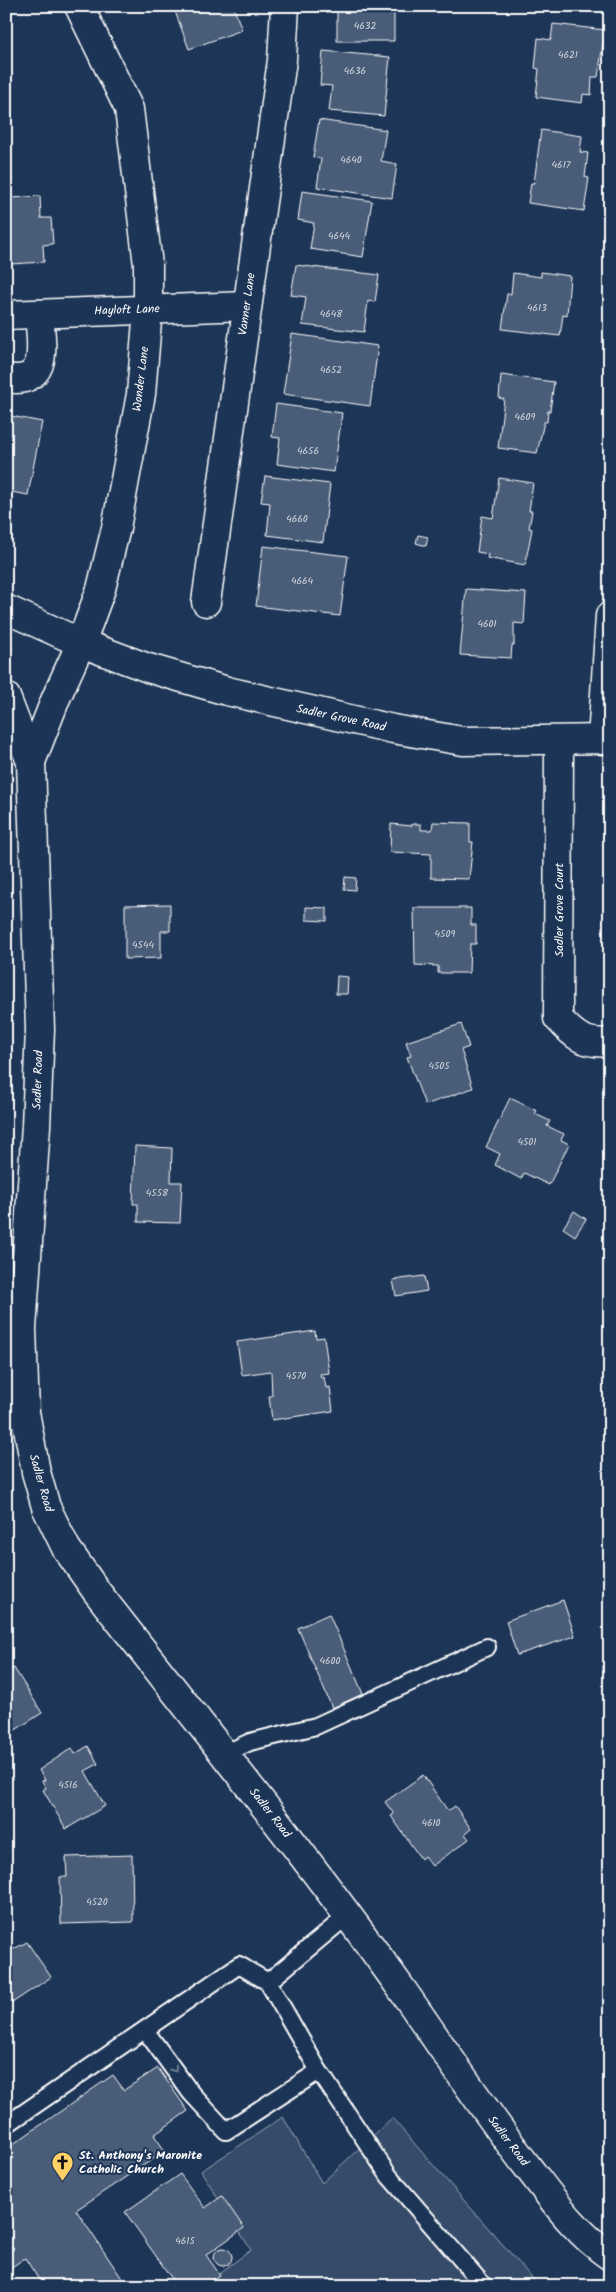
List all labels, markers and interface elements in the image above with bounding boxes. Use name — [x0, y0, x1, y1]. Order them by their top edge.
house number: 4632 — [354, 18, 376, 34]
house number: 4621 — [558, 47, 578, 63]
house number: 4636 — [344, 63, 366, 79]
house number: 4640 — [340, 152, 362, 168]
house number: 4617 — [552, 157, 571, 173]
house number: 4644 — [328, 228, 351, 244]
street label: Vanner Lane — [233, 271, 261, 337]
street label: Hayloft Lane — [94, 299, 161, 321]
house number: 4613 — [527, 300, 547, 316]
house number: 4648 — [320, 306, 343, 322]
street label: Wonder Lane — [128, 345, 154, 413]
house number: 4652 — [320, 362, 342, 378]
house number: 4609 — [515, 409, 536, 425]
house number: 4656 — [297, 443, 319, 459]
house number: 4660 — [286, 511, 308, 527]
house number: 4664 — [291, 573, 314, 589]
house number: 4601 — [477, 616, 497, 632]
street label: Sadler Grove Road — [294, 699, 389, 737]
street label: Sadler Grove Court — [550, 863, 569, 957]
house number: 4509 — [435, 926, 455, 942]
house number: 4544 — [132, 937, 154, 953]
street label: Sadler Road — [27, 1049, 49, 1110]
house number: 4505 — [428, 1058, 450, 1074]
house number: 4501 — [517, 1134, 537, 1150]
house number: 4558 — [146, 1185, 169, 1201]
house number: 4570 — [286, 1368, 306, 1384]
street label: Sadler Road — [24, 1452, 59, 1515]
house number: 4600 — [319, 1653, 341, 1669]
house number: 4516 — [58, 1777, 78, 1793]
street label: Sadler Road — [244, 1784, 296, 1843]
house number: 4610 — [421, 1815, 441, 1831]
house number: 4520 — [86, 1894, 108, 1910]
one-way arrow — [168, 2063, 176, 2072]
street label: Sadler Road — [483, 2112, 534, 2171]
place label: St. Anthony's Maronite Catholic Church — [79, 2146, 202, 2179]
church icon: St. Anthony's Maronite Catholic Church — [51, 2150, 75, 2181]
house number: 4615 — [175, 2233, 195, 2249]

